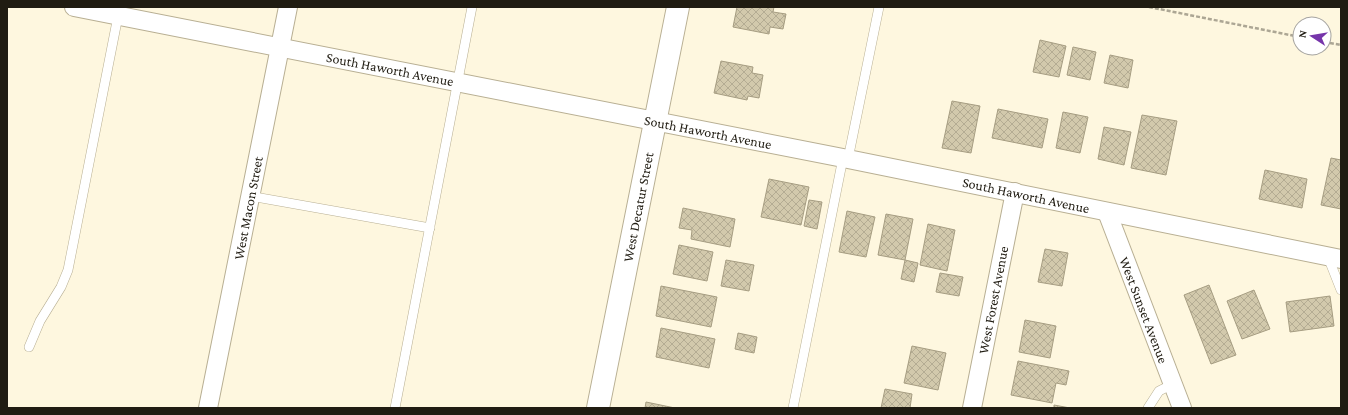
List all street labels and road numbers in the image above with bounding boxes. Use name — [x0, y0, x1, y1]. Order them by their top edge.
street label: South Haworth Avenue — [325, 49, 455, 89]
street label: South Haworth Avenue — [643, 112, 773, 152]
street label: West Decatur Street — [620, 150, 657, 263]
street label: West Macon Street — [230, 155, 266, 261]
street label: South Haworth Avenue — [961, 174, 1091, 216]
street label: West Forest Avenue — [975, 245, 1011, 355]
street label: West Sunset Avenue — [1116, 254, 1172, 366]

